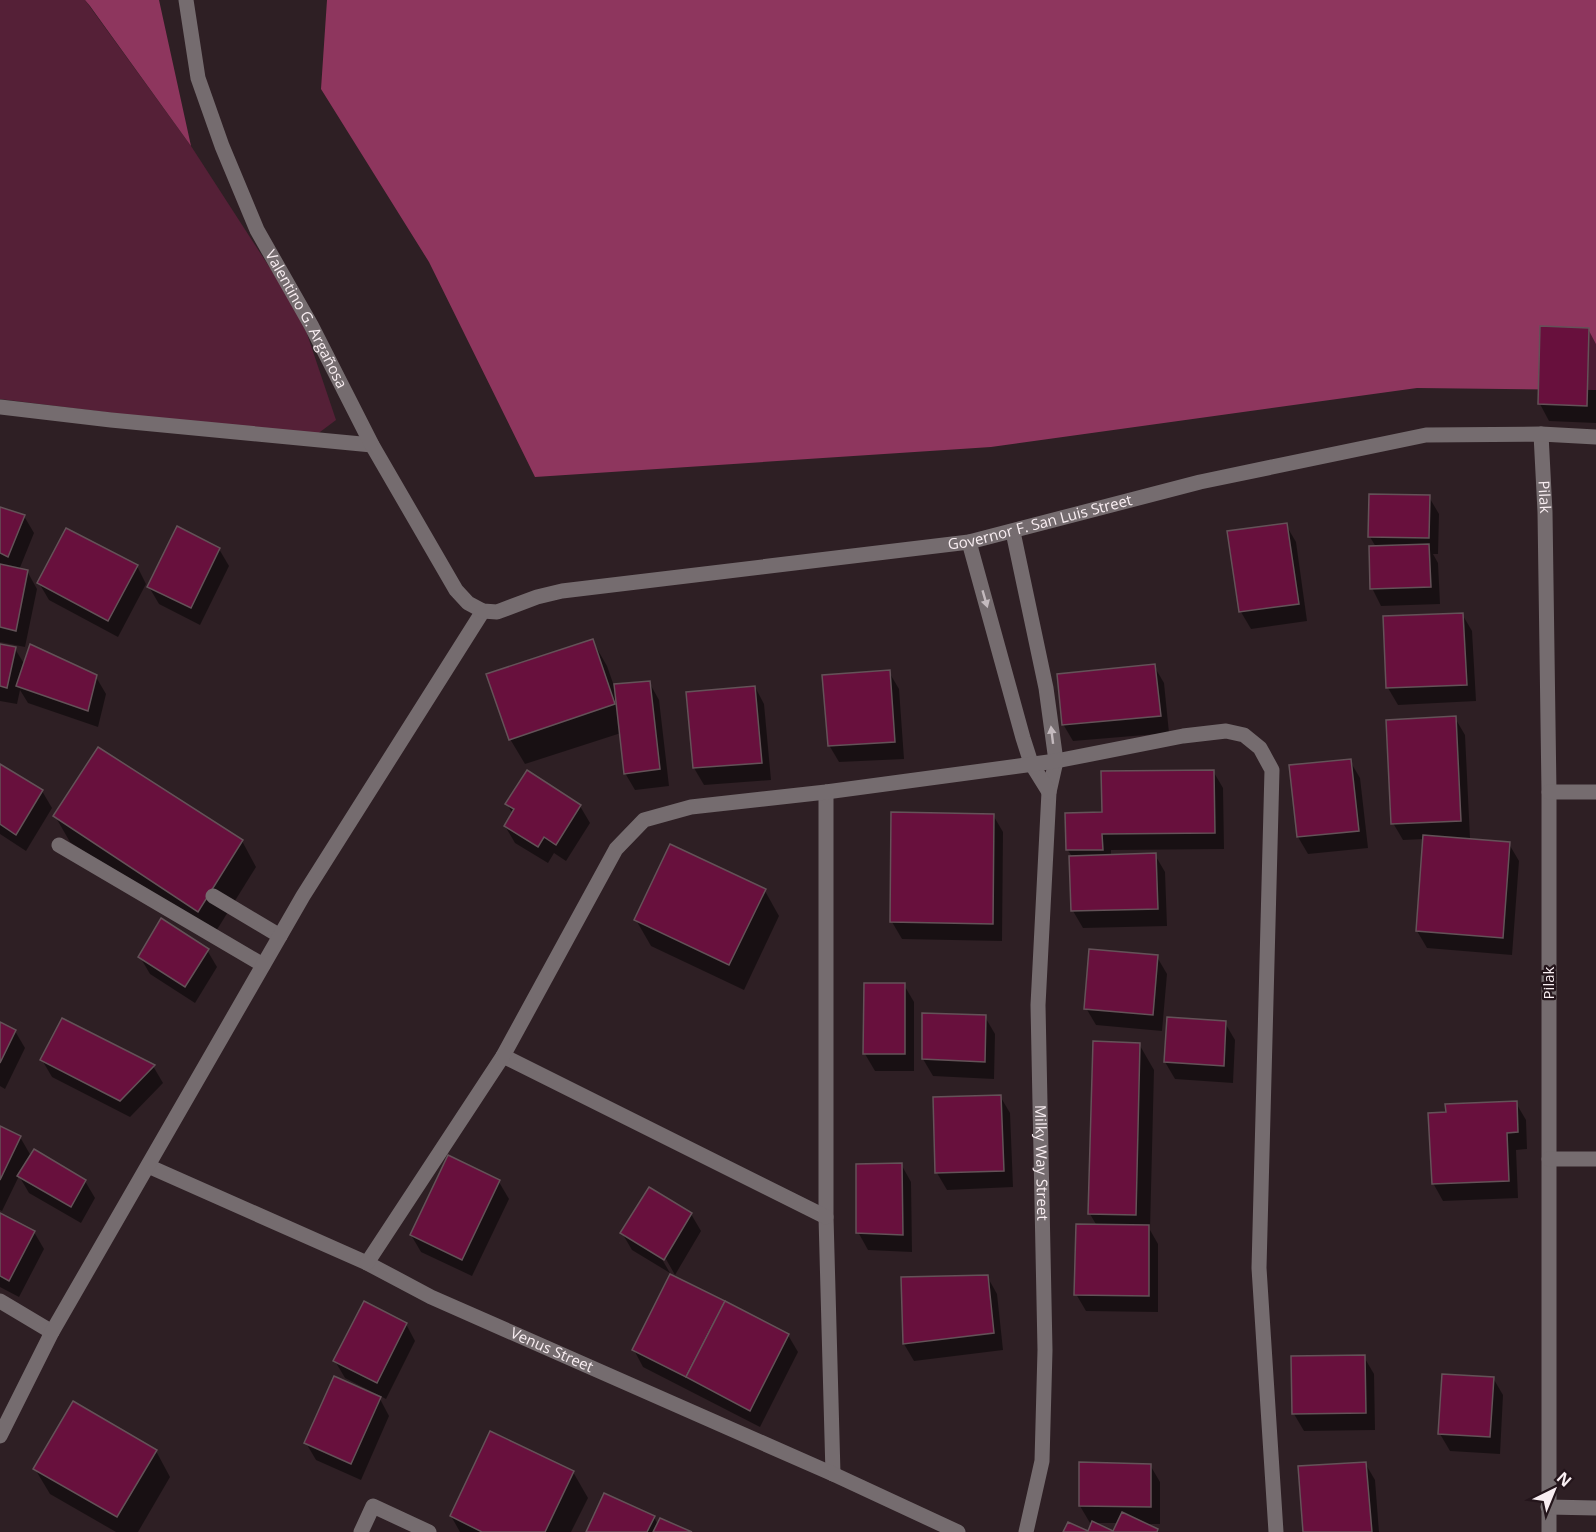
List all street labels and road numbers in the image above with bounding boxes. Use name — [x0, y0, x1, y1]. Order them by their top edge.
street label: Valentino G. Argañosa — [261, 246, 353, 392]
street label: Pilak — [1534, 480, 1556, 514]
street label: Governor F. San Luis Street — [947, 489, 1134, 553]
street label: Pilak — [1538, 966, 1558, 999]
street label: Milky Way Street — [1031, 1105, 1053, 1221]
street label: Venus Street — [508, 1322, 597, 1376]

